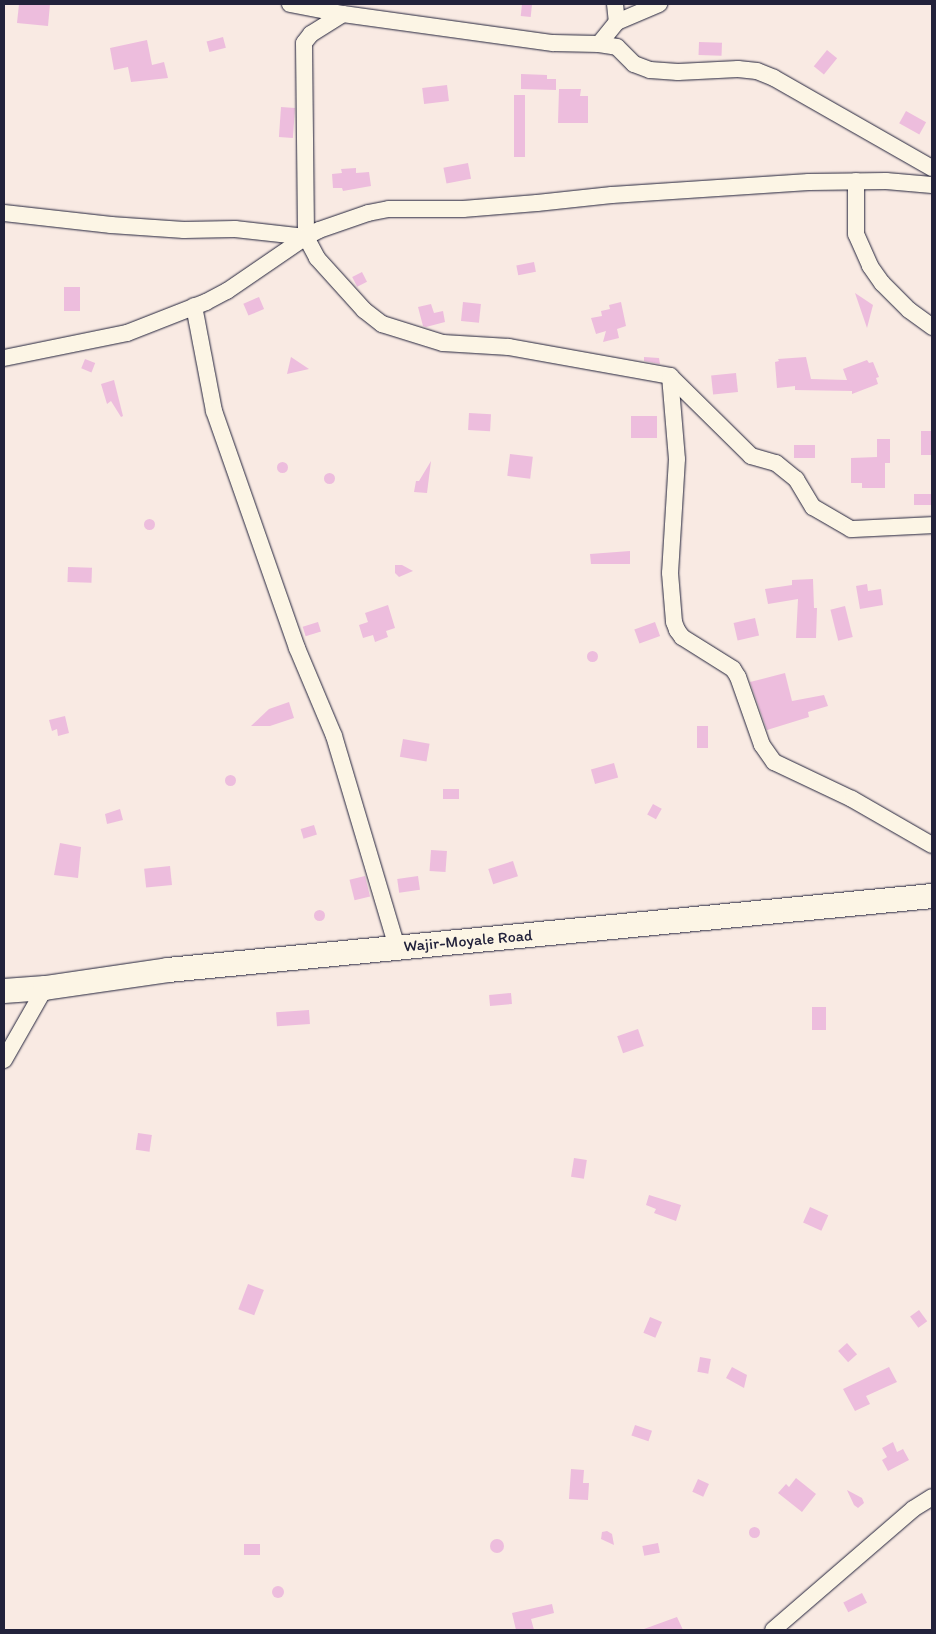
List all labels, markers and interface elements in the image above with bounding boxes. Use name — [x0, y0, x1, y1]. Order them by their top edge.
street label: Wajir-Moyale Road — [403, 926, 533, 956]

